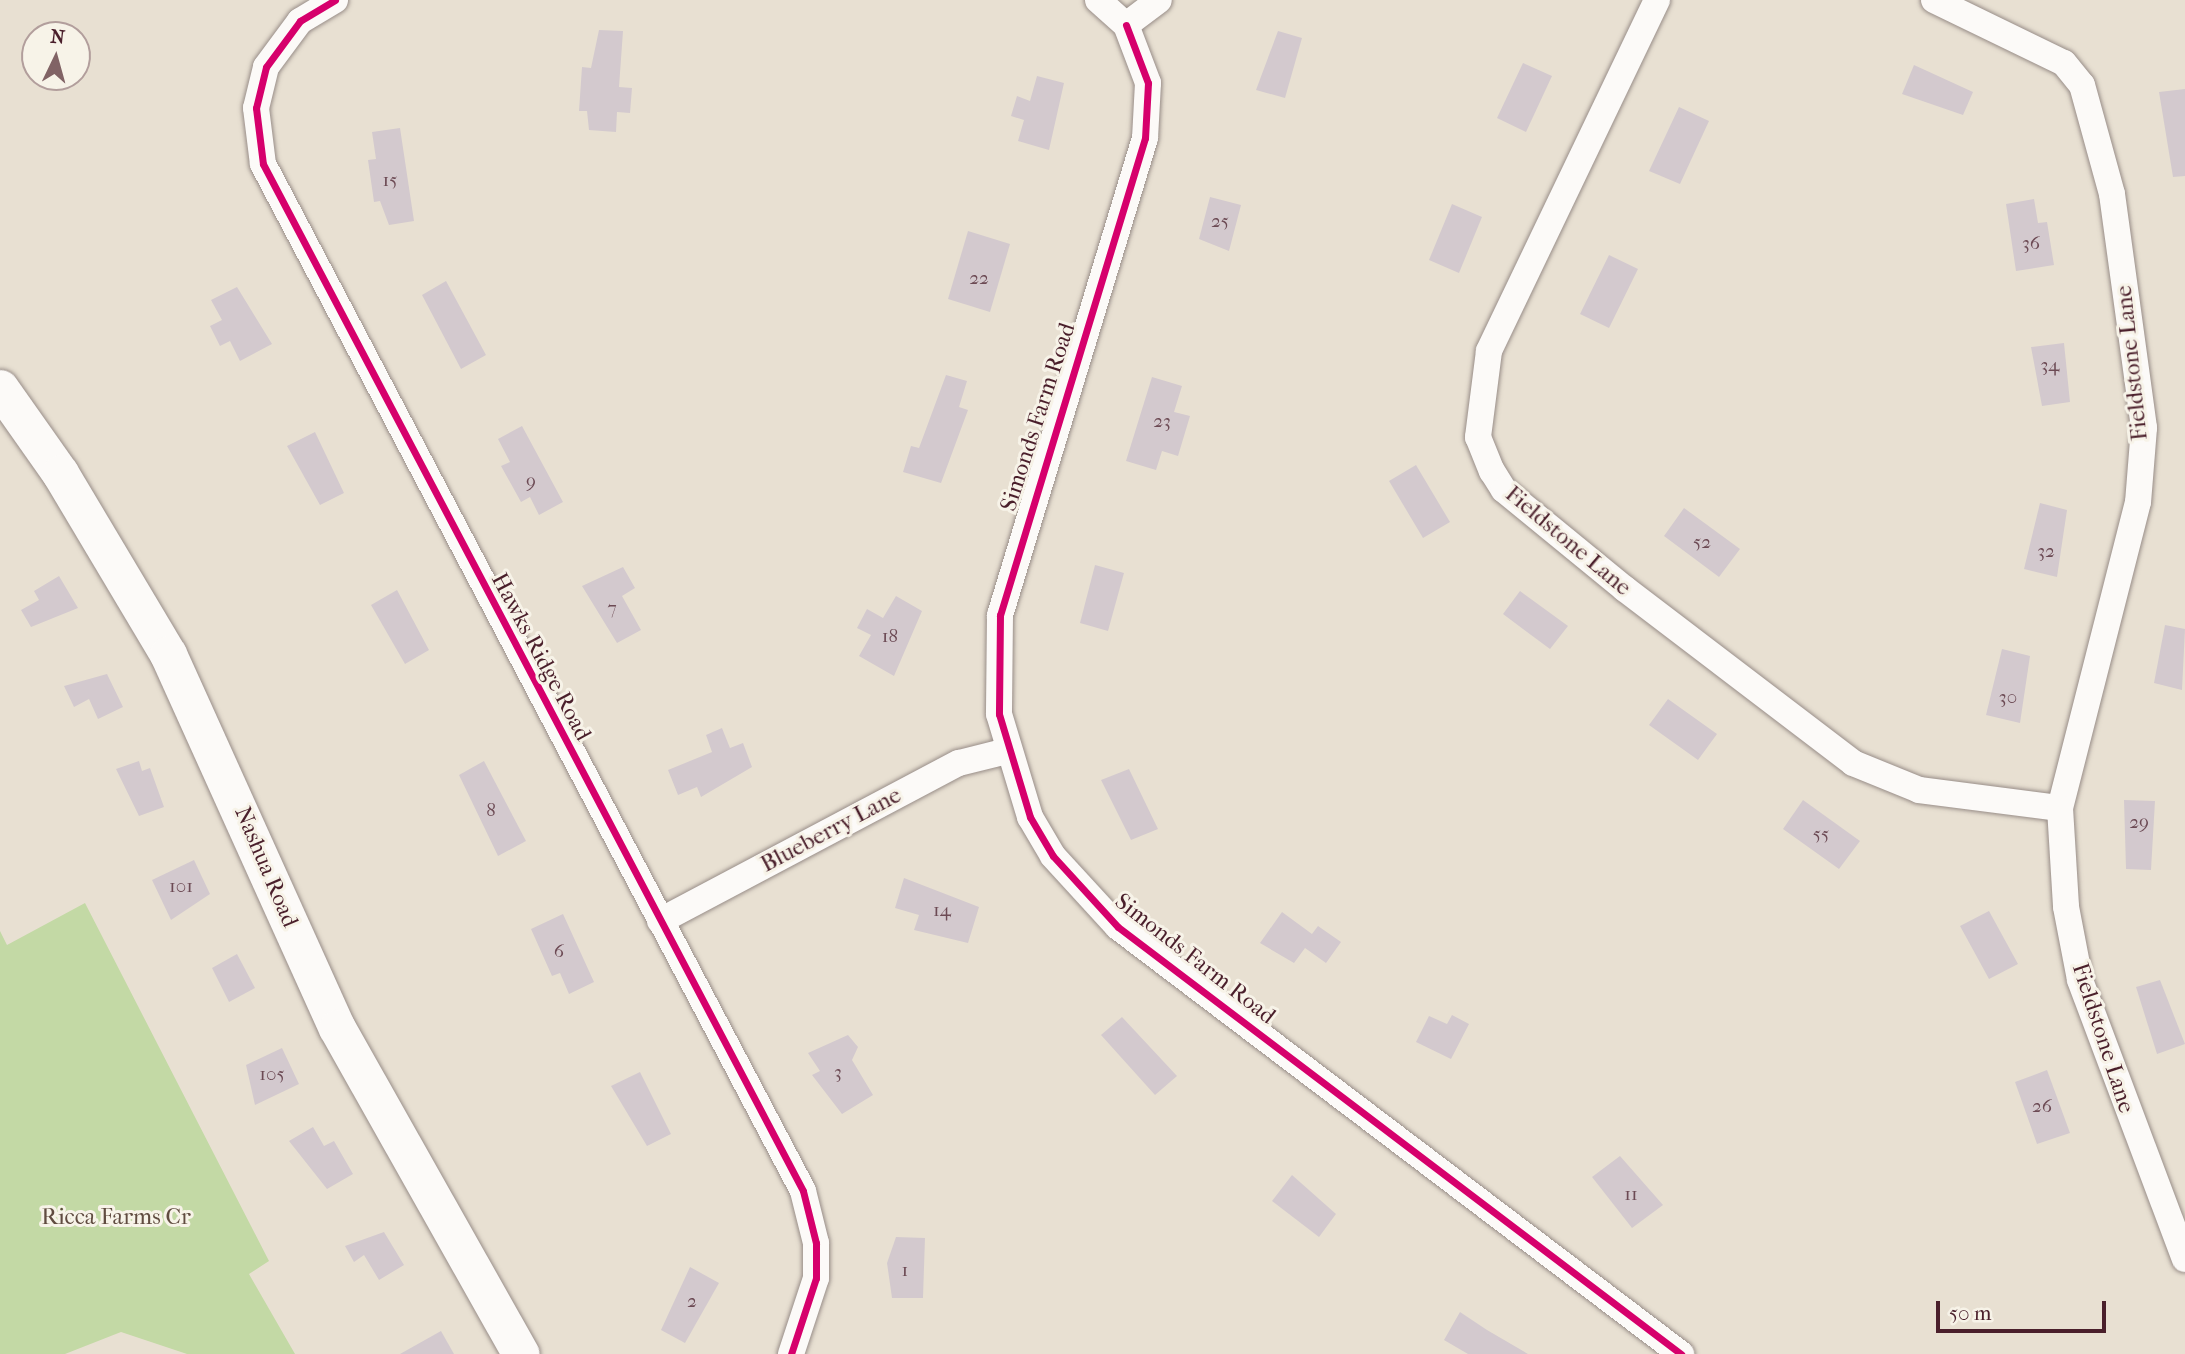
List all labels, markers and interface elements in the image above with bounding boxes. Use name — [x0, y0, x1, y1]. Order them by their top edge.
north arrow — [21, 21, 91, 91]
text: N — [50, 25, 66, 49]
house number: 15 — [383, 170, 397, 192]
house number: 25 — [1211, 211, 1229, 233]
house number: 36 — [2022, 233, 2040, 255]
house number: 22 — [969, 268, 989, 290]
street label: Fieldstone Lane — [2110, 284, 2154, 442]
street label: Simonds Farm Road — [995, 319, 1081, 515]
house number: 34 — [2040, 355, 2060, 377]
house number: 23 — [1153, 411, 1171, 433]
house number: 9 — [526, 471, 536, 493]
street label: Fieldstone Lane — [1499, 480, 1637, 602]
house number: 52 — [1693, 532, 1711, 554]
house number: 32 — [2037, 541, 2055, 563]
street label: Hawks Ridge Road — [485, 568, 597, 746]
house number: 7 — [607, 598, 617, 620]
house number: 18 — [882, 626, 898, 648]
house number: 30 — [1999, 687, 2017, 709]
street label: Blueberry Lane — [756, 781, 906, 879]
house number: 8 — [486, 800, 496, 822]
street label: Nashua Road — [228, 803, 304, 931]
house number: 29 — [2129, 812, 2149, 834]
house number: 55 — [1813, 824, 1829, 846]
house number: 101 — [169, 876, 193, 898]
street label: Simonds Farm Road — [1109, 888, 1281, 1030]
house number: 14 — [933, 900, 951, 922]
house number: 6 — [554, 941, 564, 963]
street label: Fieldstone Lane — [2066, 960, 2140, 1116]
house number: 3 — [834, 1062, 842, 1084]
house number: 105 — [259, 1064, 285, 1086]
house number: 26 — [2032, 1096, 2052, 1118]
house number: 11 — [1624, 1184, 1638, 1206]
park label: Ricca Farms Cr — [41, 1203, 191, 1231]
house number: 1 — [902, 1260, 908, 1282]
scale bar — [1940, 1288, 2110, 1332]
house number: 2 — [687, 1291, 697, 1313]
text: 50 m — [1949, 1301, 1992, 1325]

